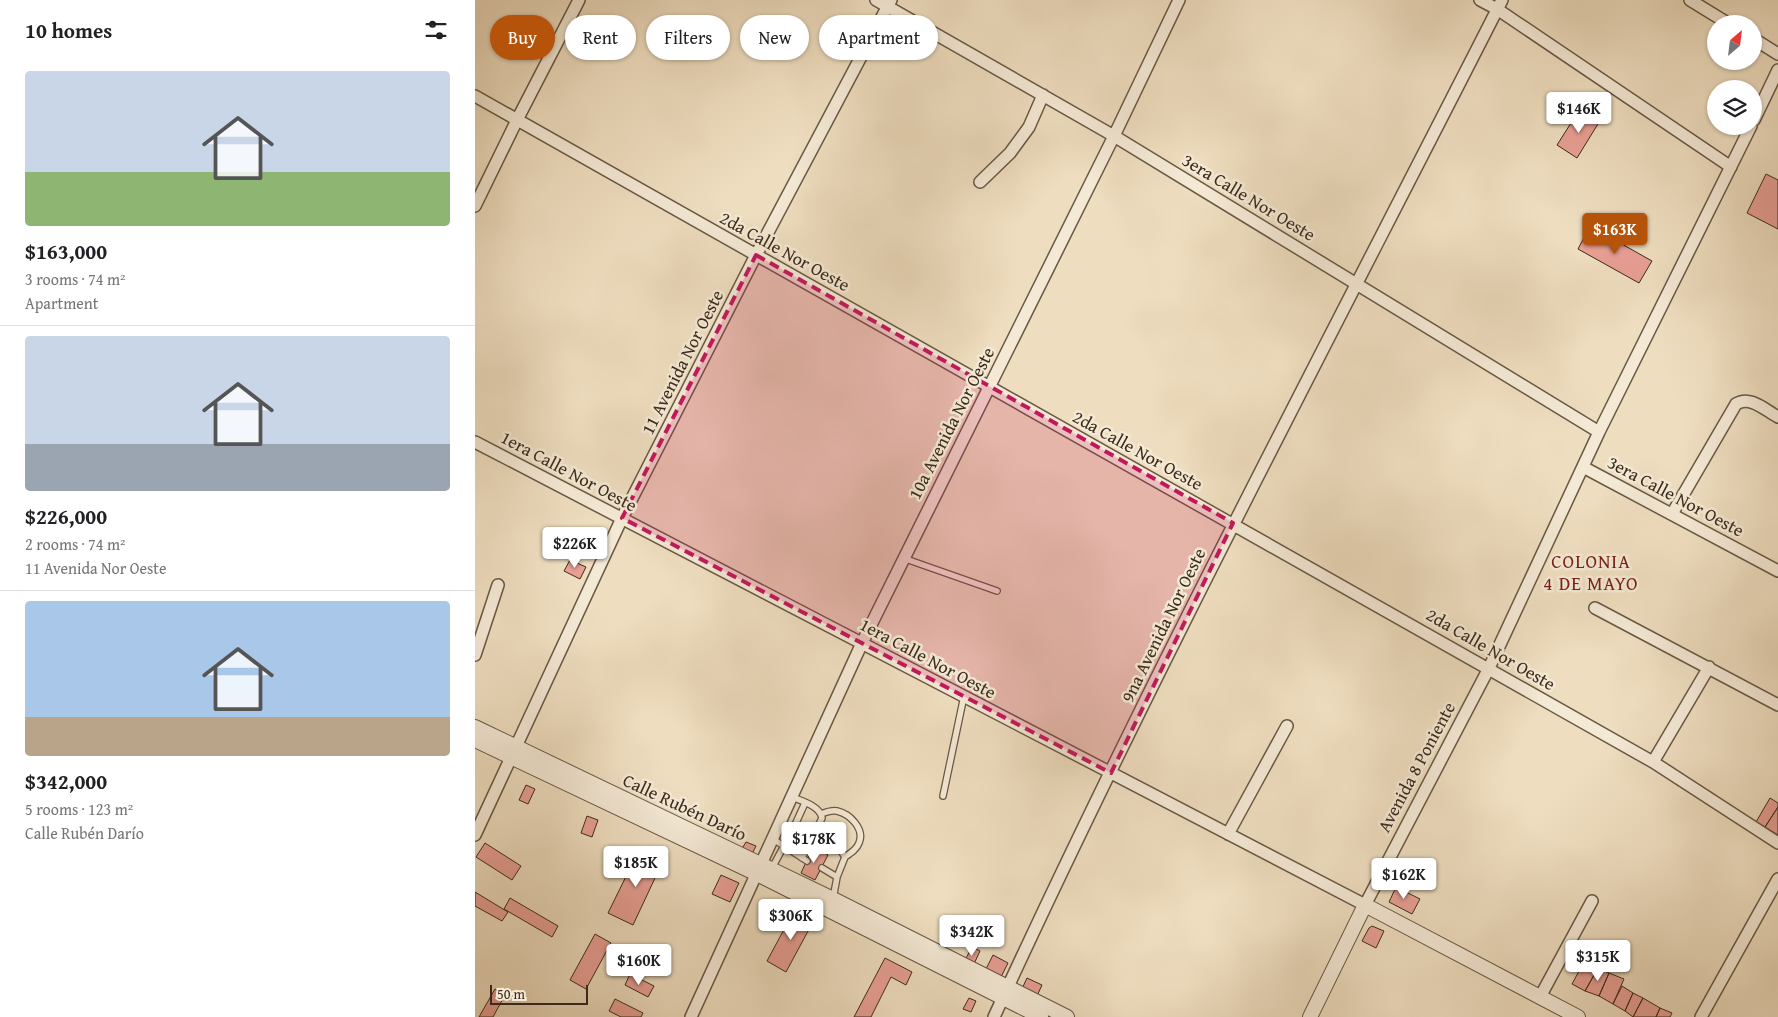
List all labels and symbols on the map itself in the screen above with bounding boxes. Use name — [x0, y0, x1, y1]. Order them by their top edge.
north arrow — [1707, 15, 1763, 70]
pin: $146K — [1544, 92, 1614, 134]
street label: 3era Calle Nor Oeste — [1177, 146, 1321, 248]
street label: 2da Calle Nor Oeste — [715, 204, 855, 298]
pin: $163K — [1580, 212, 1650, 255]
street label: 11 Avenida Nor Oeste — [634, 285, 730, 439]
street label: 10a Avenida Nor Oeste — [901, 342, 1001, 504]
street label: 2da Calle Nor Oeste — [1068, 403, 1208, 497]
street label: 1era Calle Nor Oeste — [496, 424, 642, 518]
street label: 3era Calle Nor Oeste — [1603, 449, 1749, 543]
pin: $226K — [540, 526, 610, 569]
street label: 9na Avenida Nor Oeste — [1114, 543, 1212, 707]
district label: COLONIA 4 DE MAYO — [1543, 547, 1639, 597]
street label: 2da Calle Nor Oeste — [1421, 601, 1561, 697]
street label: 1era Calle Nor Oeste — [855, 611, 1001, 705]
street label: Avenida 8 Poniente — [1370, 697, 1462, 837]
street label: Calle Rubén Darío — [619, 766, 751, 848]
pin: $178K — [779, 822, 849, 864]
pin: $185K — [601, 846, 671, 888]
pin: $162K — [1369, 858, 1439, 900]
pin: $306K — [756, 898, 826, 941]
pin: $342K — [937, 914, 1007, 957]
pin: $315K — [1563, 940, 1633, 982]
pin: $160K — [604, 944, 674, 986]
scale bar — [490, 982, 587, 1005]

